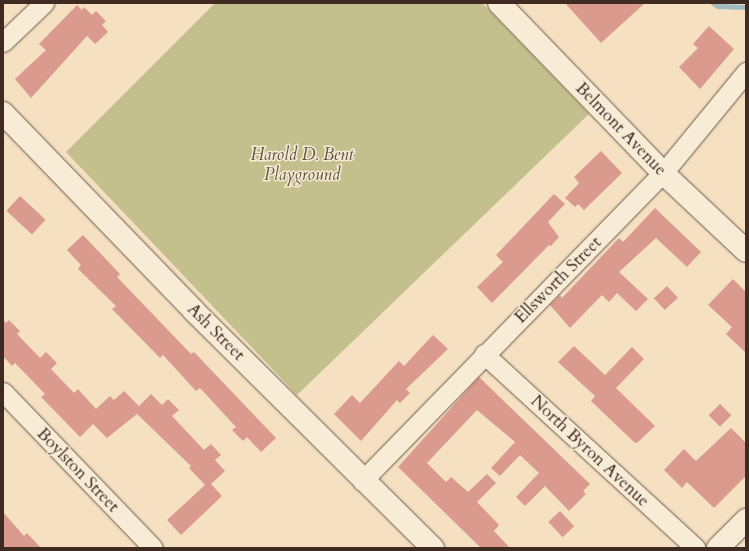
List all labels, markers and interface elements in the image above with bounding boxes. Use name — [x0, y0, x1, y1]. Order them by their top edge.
street label: Belmont Avenue — [571, 78, 671, 180]
park label: Harold D. Bent Playground — [251, 145, 353, 185]
street label: Ellsworth Street — [510, 232, 606, 328]
street label: Ash Street — [183, 299, 249, 365]
street label: North Byron Avenue — [527, 391, 653, 511]
street label: Boylston Street — [33, 424, 123, 516]

